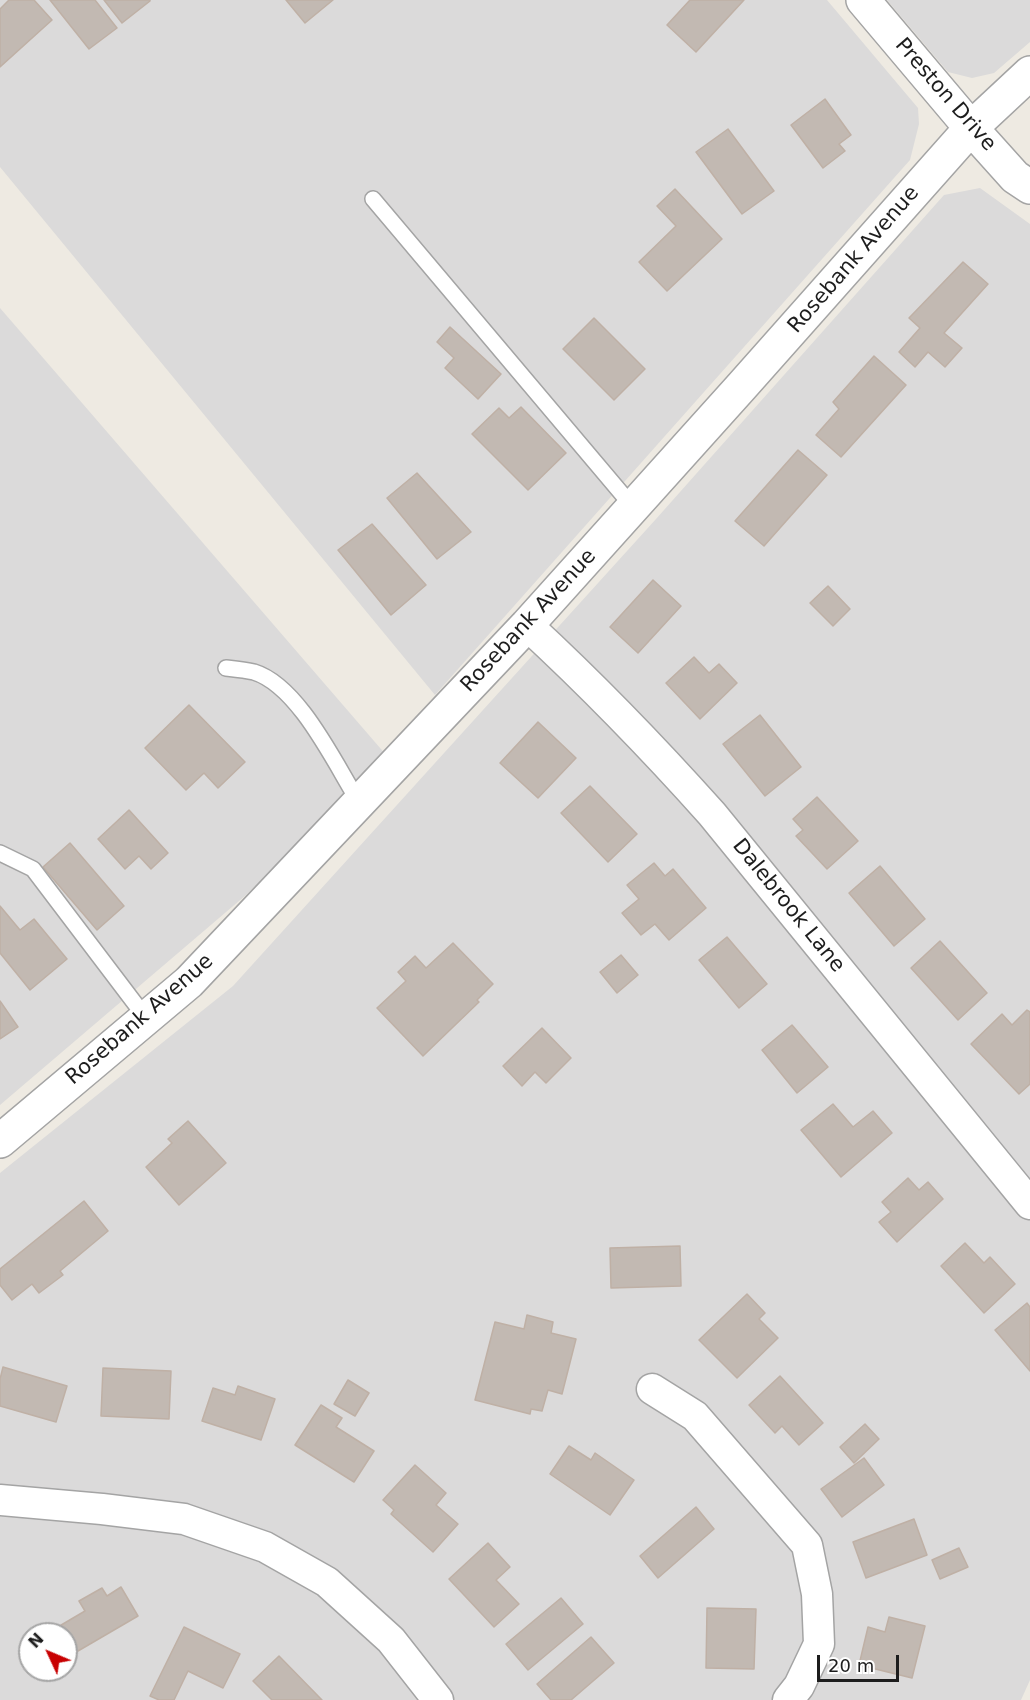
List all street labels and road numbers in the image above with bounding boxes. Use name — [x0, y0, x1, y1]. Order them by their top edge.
street label: Preston Drive — [889, 33, 1001, 157]
street label: Rosebank Avenue — [783, 181, 925, 339]
street label: Rosebank Avenue — [456, 544, 602, 698]
street label: Dalebrook Lane — [726, 834, 850, 978]
street label: Rosebank Avenue — [61, 949, 219, 1091]

